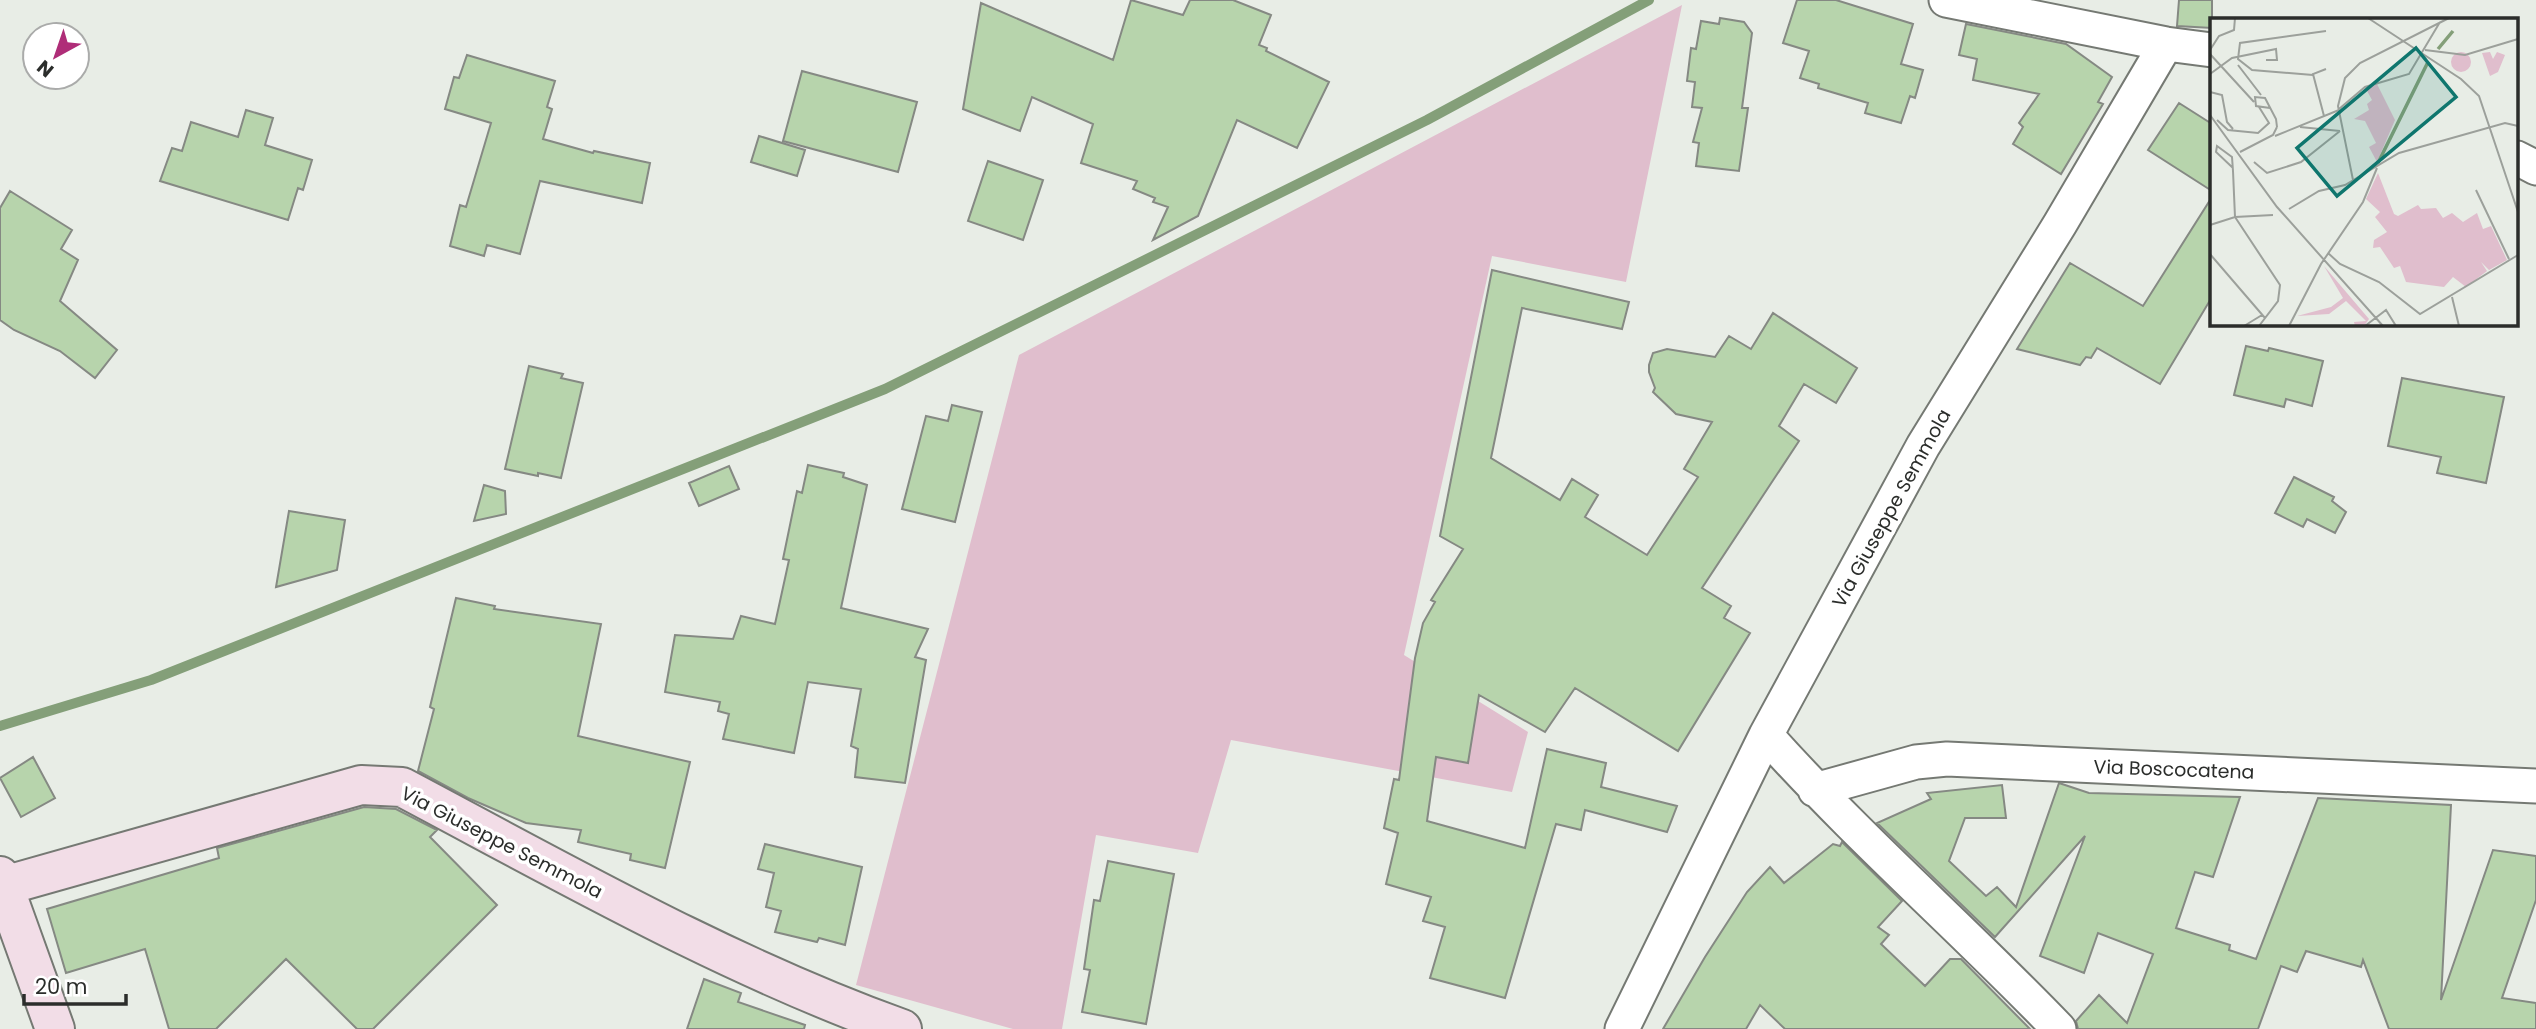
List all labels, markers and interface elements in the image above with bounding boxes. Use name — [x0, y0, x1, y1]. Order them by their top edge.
inset map — [2210, 18, 2518, 326]
north arrow — [21, 21, 91, 91]
text: N — [31, 54, 60, 84]
street label: Via Giuseppe Semmola — [1826, 404, 1957, 612]
street label: Via Boscocatena — [2093, 753, 2255, 786]
street label: Via Giuseppe Semmola — [396, 780, 607, 905]
scale bar — [24, 962, 126, 1006]
text: 20 m — [35, 972, 88, 1001]

